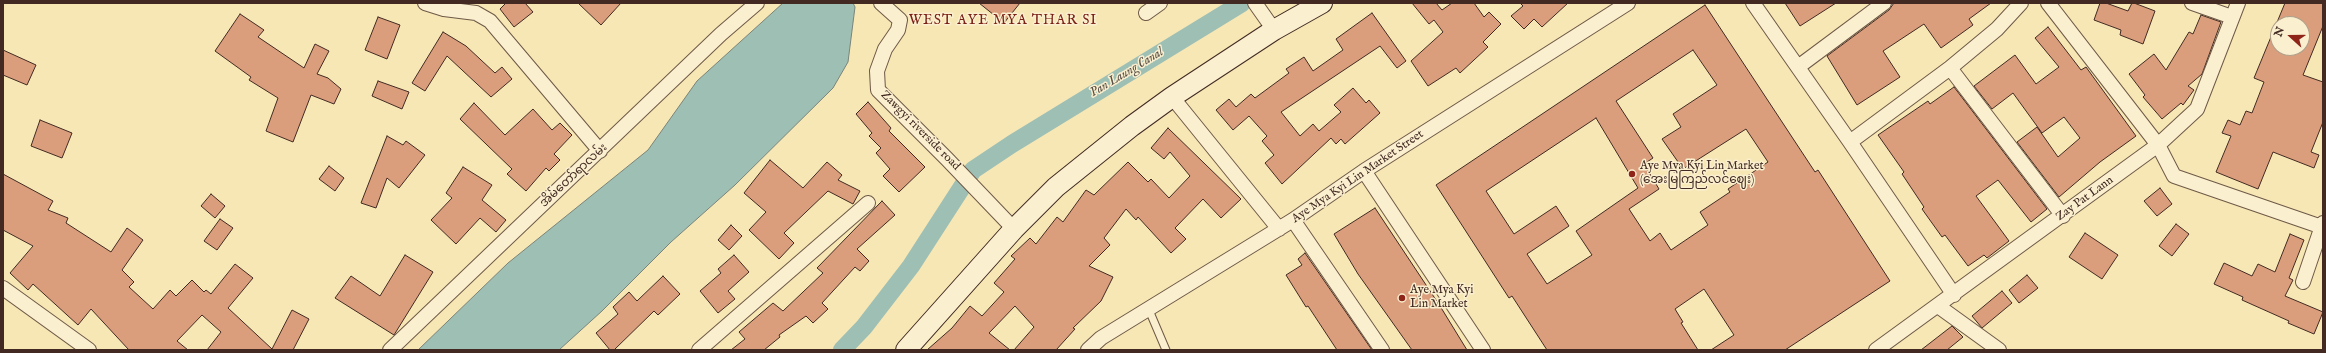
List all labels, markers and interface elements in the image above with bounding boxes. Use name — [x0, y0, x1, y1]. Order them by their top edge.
district label: WEST AYE MYA THAR SI — [909, 13, 1097, 29]
north arrow — [2270, 16, 2310, 56]
text: N — [2271, 25, 2288, 39]
water label: Pan Laung Canal — [1087, 45, 1167, 101]
street label: Zawgyi riverside road — [877, 88, 963, 174]
street label: Aye Mya Kyi Lin Market Street — [1289, 127, 1427, 227]
street label: အိမ်တော်ရာလမ်း — [537, 141, 611, 211]
place label: Aye Mya Kyi Lin Market (အေးမြကြည်လင်ဈေး) — [1640, 160, 1764, 188]
marker: Aye Mya Kyi Lin Market (အေးမြကြည်လင်ဈေး) — [1627, 169, 1637, 179]
street label: Zay Pat Lann — [2054, 173, 2116, 225]
place label: Aye Mya Kyi Lin Market — [1410, 284, 1473, 312]
marker: Aye Mya Kyi Lin Market — [1397, 293, 1407, 303]

